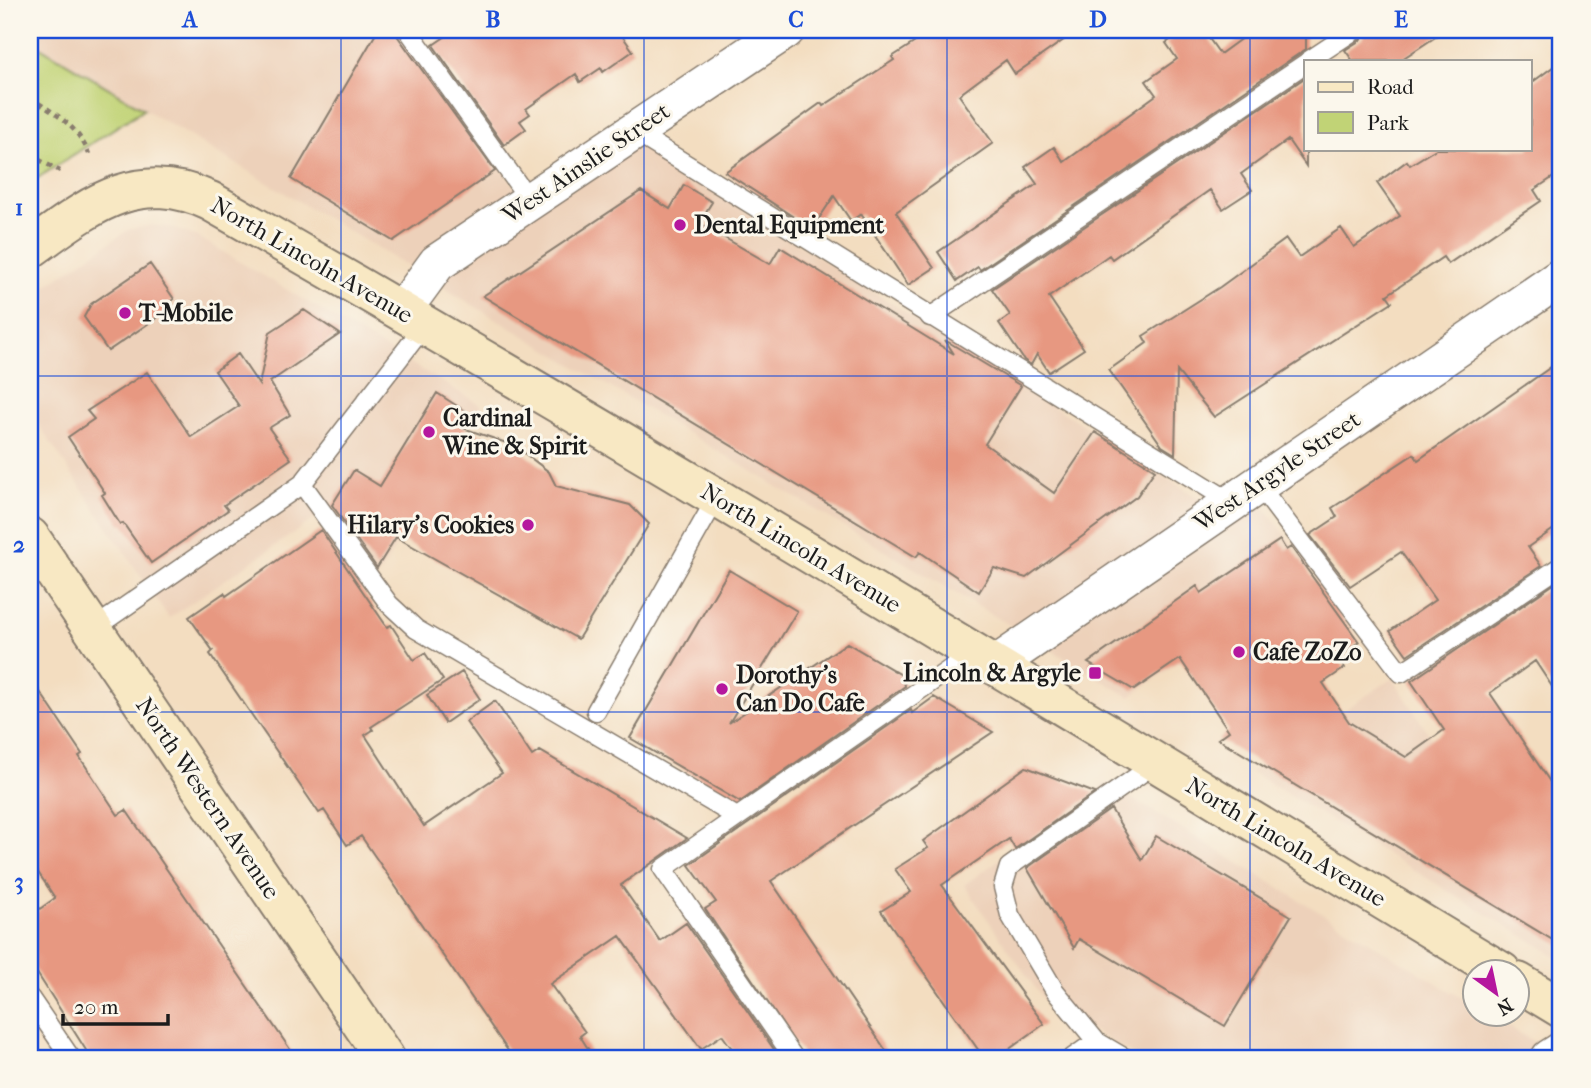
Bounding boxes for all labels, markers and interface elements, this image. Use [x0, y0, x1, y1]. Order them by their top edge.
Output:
text: A [181, 6, 199, 33]
text: B [486, 6, 501, 33]
text: C [788, 6, 804, 33]
text: D [1089, 6, 1107, 33]
text: E [1394, 6, 1408, 33]
legend [1304, 60, 1532, 150]
text: Road [1367, 75, 1414, 99]
street label: West Ainslie Street [496, 96, 675, 230]
text: Park [1367, 111, 1409, 135]
street label: North Lincoln Avenue [206, 191, 418, 329]
text: 1 [15, 194, 23, 221]
place label: Dental Equipment [694, 211, 885, 239]
marker: Dental Equipment [672, 217, 688, 233]
place label: T-Mobile [138, 299, 233, 327]
marker: T-Mobile [117, 305, 133, 321]
place label: Cardinal Wine & Spirit [442, 404, 588, 460]
street label: West Argyle Street [1188, 405, 1366, 538]
marker: Cardinal Wine & Spirit [421, 424, 437, 440]
street label: North Lincoln Avenue [696, 477, 906, 619]
place label: Hilary’s Cookies [347, 511, 514, 539]
marker: Hilary’s Cookies [520, 517, 536, 533]
text: 2 [13, 531, 25, 558]
place label: Cafe ZoZo [1253, 638, 1361, 666]
marker: Cafe ZoZo [1231, 644, 1247, 660]
place label: Lincoln & Argyle [903, 659, 1081, 687]
place label: Dorothy’s Can Do Cafe [736, 661, 865, 717]
marker: Lincoln & Argyle [1087, 665, 1103, 681]
marker: Dorothy’s Can Do Cafe [714, 681, 730, 697]
street label: North Western Avenue [130, 692, 286, 904]
street label: North Lincoln Avenue [1181, 771, 1391, 913]
text: 3 [14, 868, 24, 895]
north arrow [1462, 958, 1532, 1028]
scale bar [63, 983, 168, 1027]
text: N [1492, 993, 1517, 1020]
text: 20 m [74, 995, 119, 1019]

